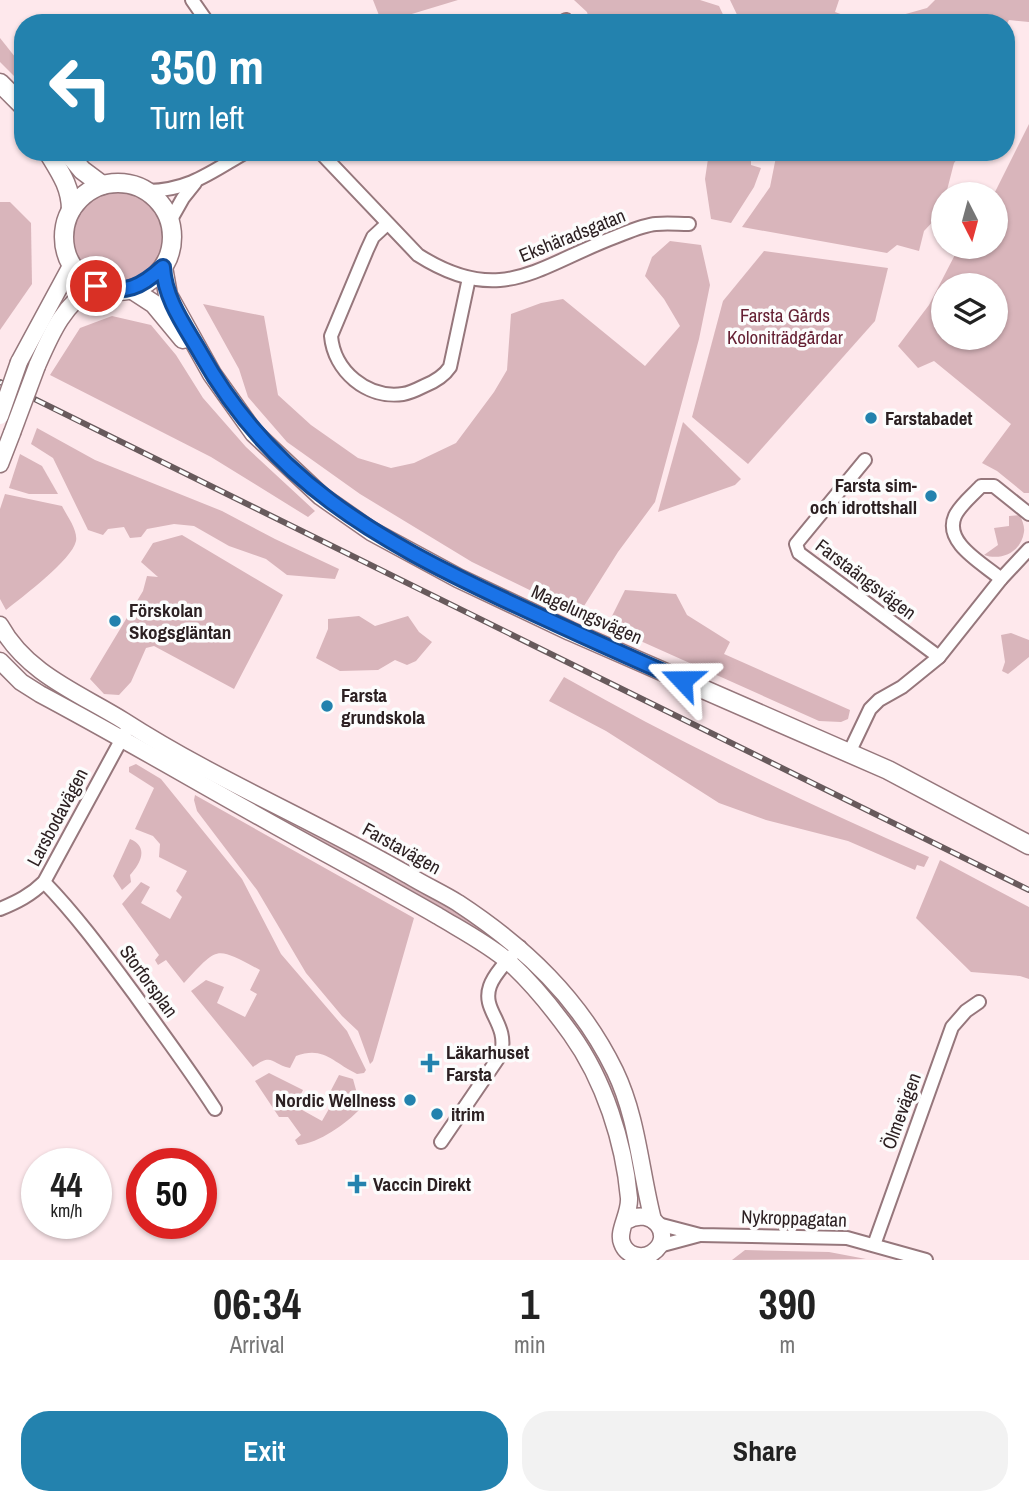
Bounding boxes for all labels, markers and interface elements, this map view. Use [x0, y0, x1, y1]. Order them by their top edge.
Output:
text: 350 m [150, 33, 264, 99]
icon: left [35, 42, 126, 133]
text: Turn left [150, 96, 244, 139]
north arrow [931, 182, 1008, 259]
map controls [931, 182, 1008, 350]
street label: Ekshäradsgatan [515, 202, 629, 268]
pin [66, 256, 126, 316]
icon: arrive [77, 267, 115, 305]
button: layers [931, 273, 1008, 350]
park label: Farsta Gårds Koloniträdgårdar [727, 302, 844, 350]
place label: Farstabadet [885, 405, 973, 431]
marker: Farstabadet [863, 410, 879, 426]
place label: Farsta sim- och idrottshall [810, 472, 917, 520]
marker: Farsta sim- och idrottshall [923, 488, 939, 504]
street label: Farstaängsvägen [810, 533, 922, 625]
street label: Magelungsvägen [528, 578, 646, 650]
place label: Förskolan Skogsgläntan [129, 597, 231, 645]
marker: Förskolan Skogsgläntan [107, 613, 123, 629]
position arrow [645, 643, 719, 717]
place label: Farsta grundskola [341, 682, 425, 730]
marker: Farsta grundskola [319, 698, 335, 714]
street label: Larsbodavägen [20, 763, 94, 871]
street label: Farstavägen [358, 816, 446, 880]
street label: Storforsplan [114, 939, 184, 1023]
place label: Läkarhuset Farsta [446, 1039, 529, 1087]
marker: Läkarhuset Farsta [420, 1053, 440, 1073]
street label: Ölmevägen [875, 1069, 927, 1153]
place label: Nordic Wellness [275, 1087, 396, 1113]
marker: Nordic Wellness [402, 1092, 418, 1108]
place label: itrim [451, 1101, 485, 1127]
marker: itrim [429, 1106, 445, 1122]
speed limit sign: 50 [126, 1148, 217, 1239]
text: 44 [51, 1161, 82, 1208]
place label: Vaccin Direkt [373, 1171, 471, 1197]
marker: Vaccin Direkt [347, 1174, 367, 1194]
text: km/h [51, 1198, 83, 1223]
street label: Nykroppagatan [741, 1203, 847, 1233]
text: 06:34 [213, 1276, 301, 1332]
text: 1 [520, 1276, 539, 1332]
text: 390 [759, 1276, 816, 1332]
text: Arrival [230, 1329, 284, 1360]
text: min [514, 1329, 546, 1360]
text: m [779, 1329, 795, 1360]
button: Exit [21, 1411, 508, 1491]
button: Share [522, 1411, 1008, 1491]

